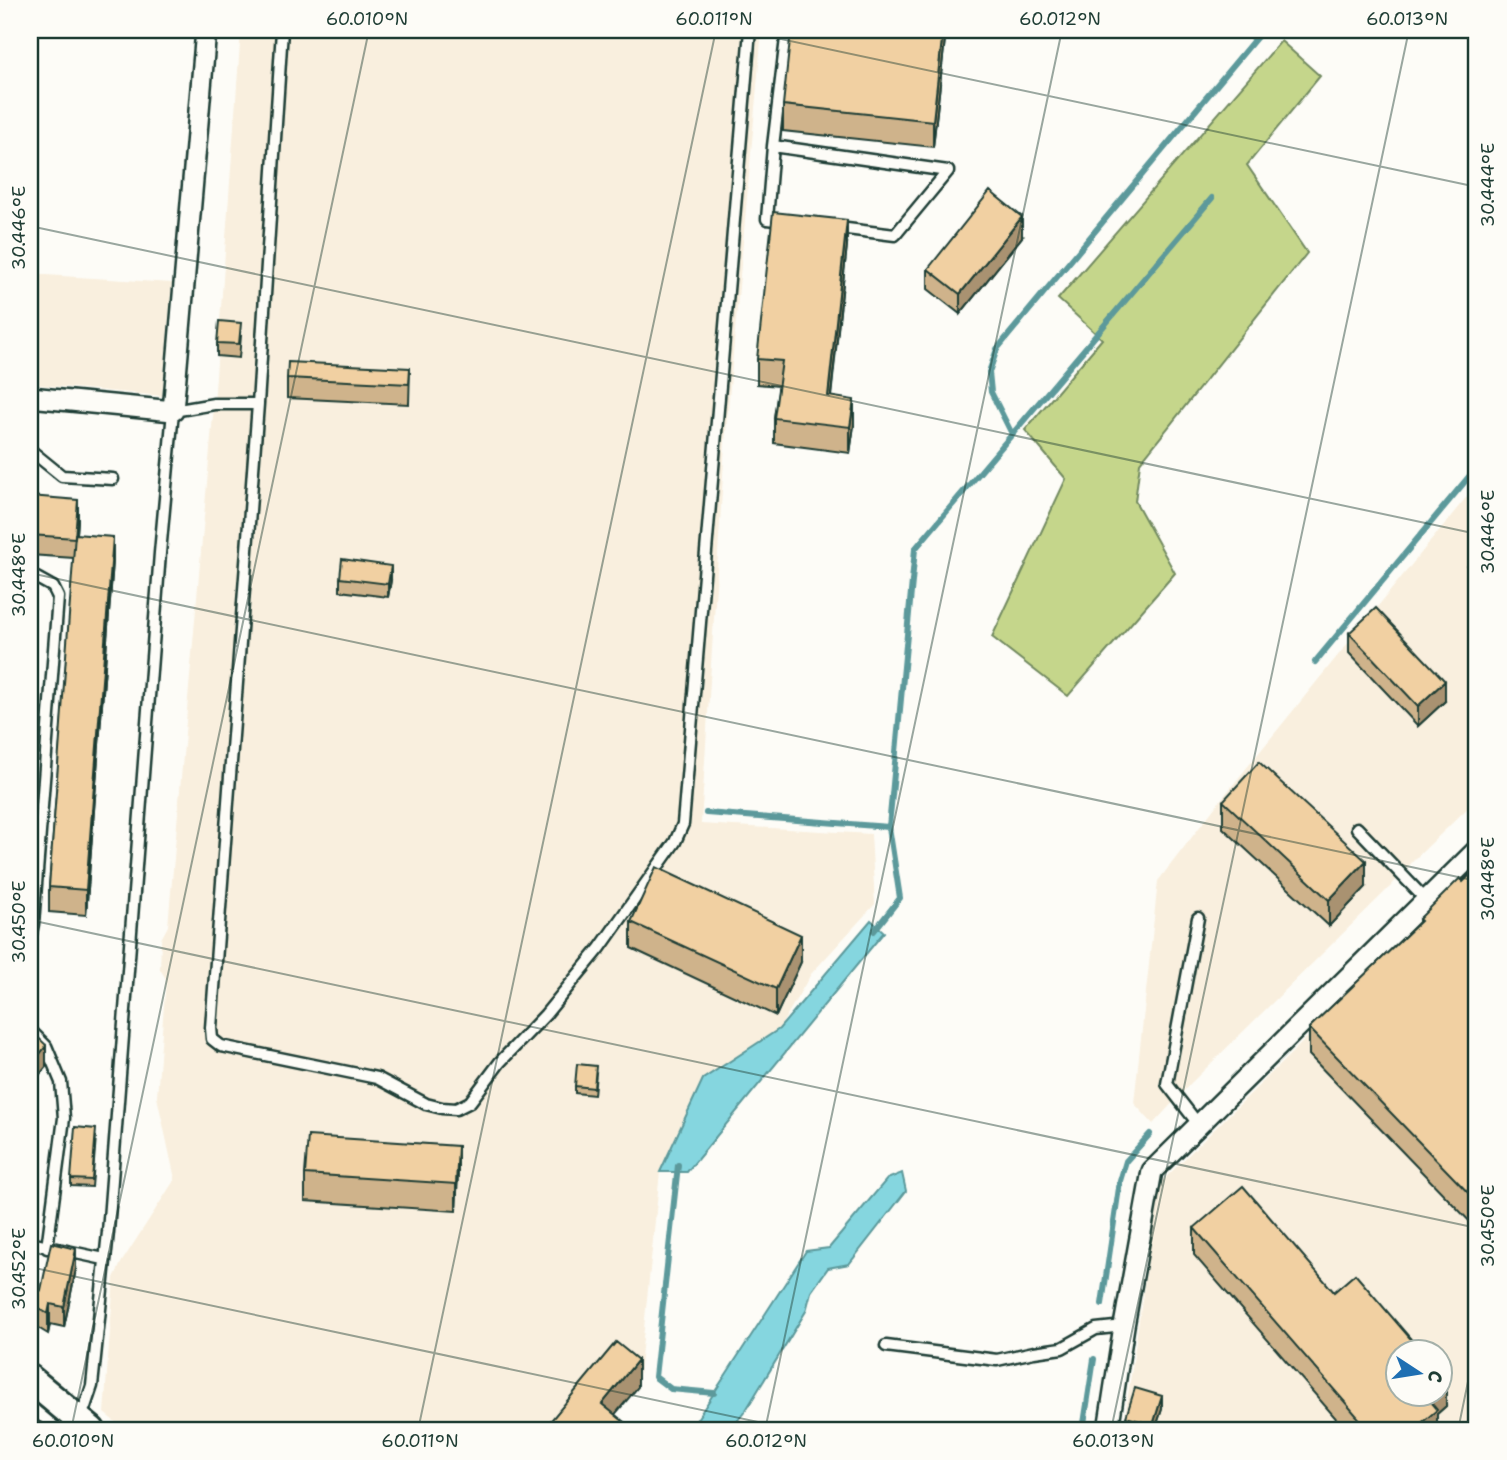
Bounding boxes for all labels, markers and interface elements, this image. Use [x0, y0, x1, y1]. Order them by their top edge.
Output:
text: 60.010°N [326, 7, 408, 31]
text: 60.011°N [675, 7, 753, 31]
text: 60.012°N [1019, 7, 1101, 31]
text: 60.013°N [1366, 7, 1448, 31]
text: 30.444°E [1476, 143, 1500, 227]
text: 30.446°E [7, 186, 31, 270]
text: 30.446°E [1476, 490, 1500, 574]
text: 30.448°E [7, 533, 31, 617]
text: 30.448°E [1476, 837, 1500, 921]
text: 30.450°E [7, 880, 31, 964]
text: 30.450°E [1476, 1184, 1500, 1268]
text: 30.452°E [7, 1228, 31, 1310]
north arrow [1384, 1338, 1454, 1408]
text: С [1422, 1368, 1449, 1385]
text: 60.010°N [32, 1429, 114, 1453]
text: 60.011°N [381, 1429, 459, 1453]
text: 60.012°N [725, 1429, 807, 1453]
text: 60.013°N [1072, 1429, 1154, 1453]

